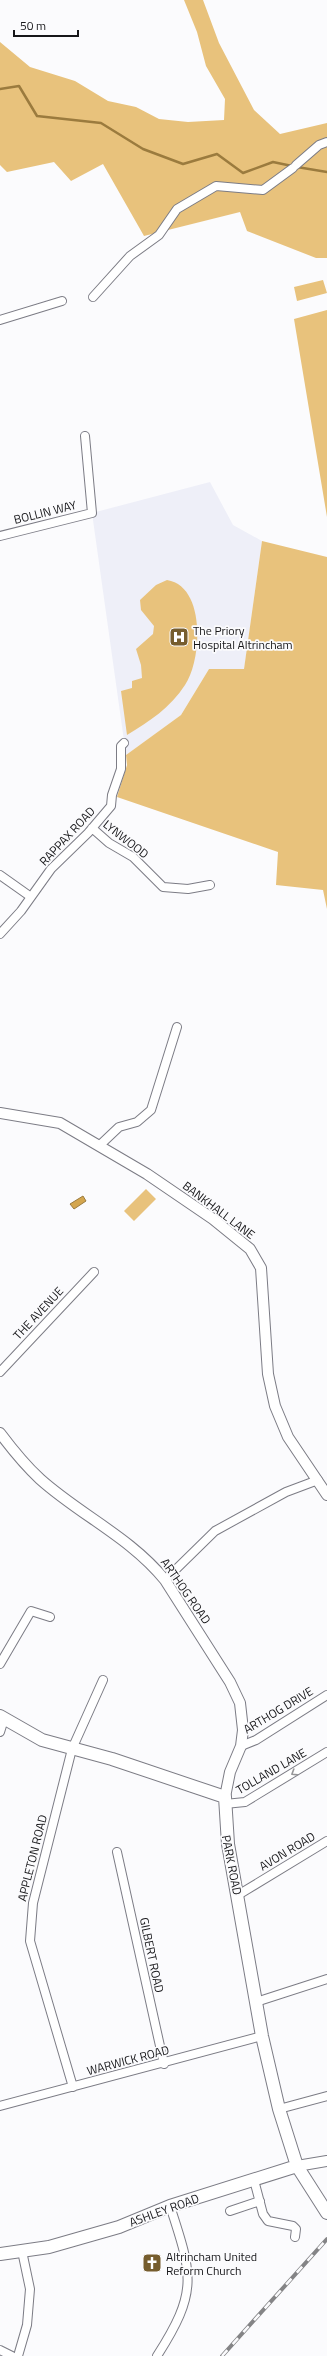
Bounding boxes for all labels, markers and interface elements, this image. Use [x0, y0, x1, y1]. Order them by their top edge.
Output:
scale bar [14, 12, 78, 38]
text: 50 m [20, 16, 46, 35]
street label: BOLLIN WAY [12, 495, 79, 529]
place label: The Priory Hospital Altrincham [193, 621, 293, 654]
hospital icon: The Priory Hospital Altrincham [168, 626, 190, 648]
street label: RAPPAX ROAD [35, 802, 100, 870]
street label: LYNWOOD [99, 815, 153, 863]
street label: BANKHALL LANE [179, 1176, 260, 1244]
street label: THE AVENUE [8, 1282, 68, 1344]
street label: ARTHOG ROAD [156, 1554, 216, 1628]
street label: ARTHOG DRIVE [239, 1681, 317, 1738]
street label: TOLLAND LANE [232, 1743, 310, 1799]
one-way arrow [291, 1768, 298, 1775]
street label: APPLETON ROAD [12, 1812, 52, 1903]
street label: AVON ROAD [255, 1827, 319, 1875]
street label: PARK ROAD [217, 1833, 247, 1897]
street label: GILBERT ROAD [135, 1916, 169, 1995]
street label: WARWICK ROAD [85, 2040, 172, 2080]
street label: ASHLEY ROAD [126, 2188, 202, 2231]
place label: Altrincham United Reform Church [166, 2247, 257, 2280]
church icon: Altrincham United Reform Church [141, 2252, 163, 2274]

